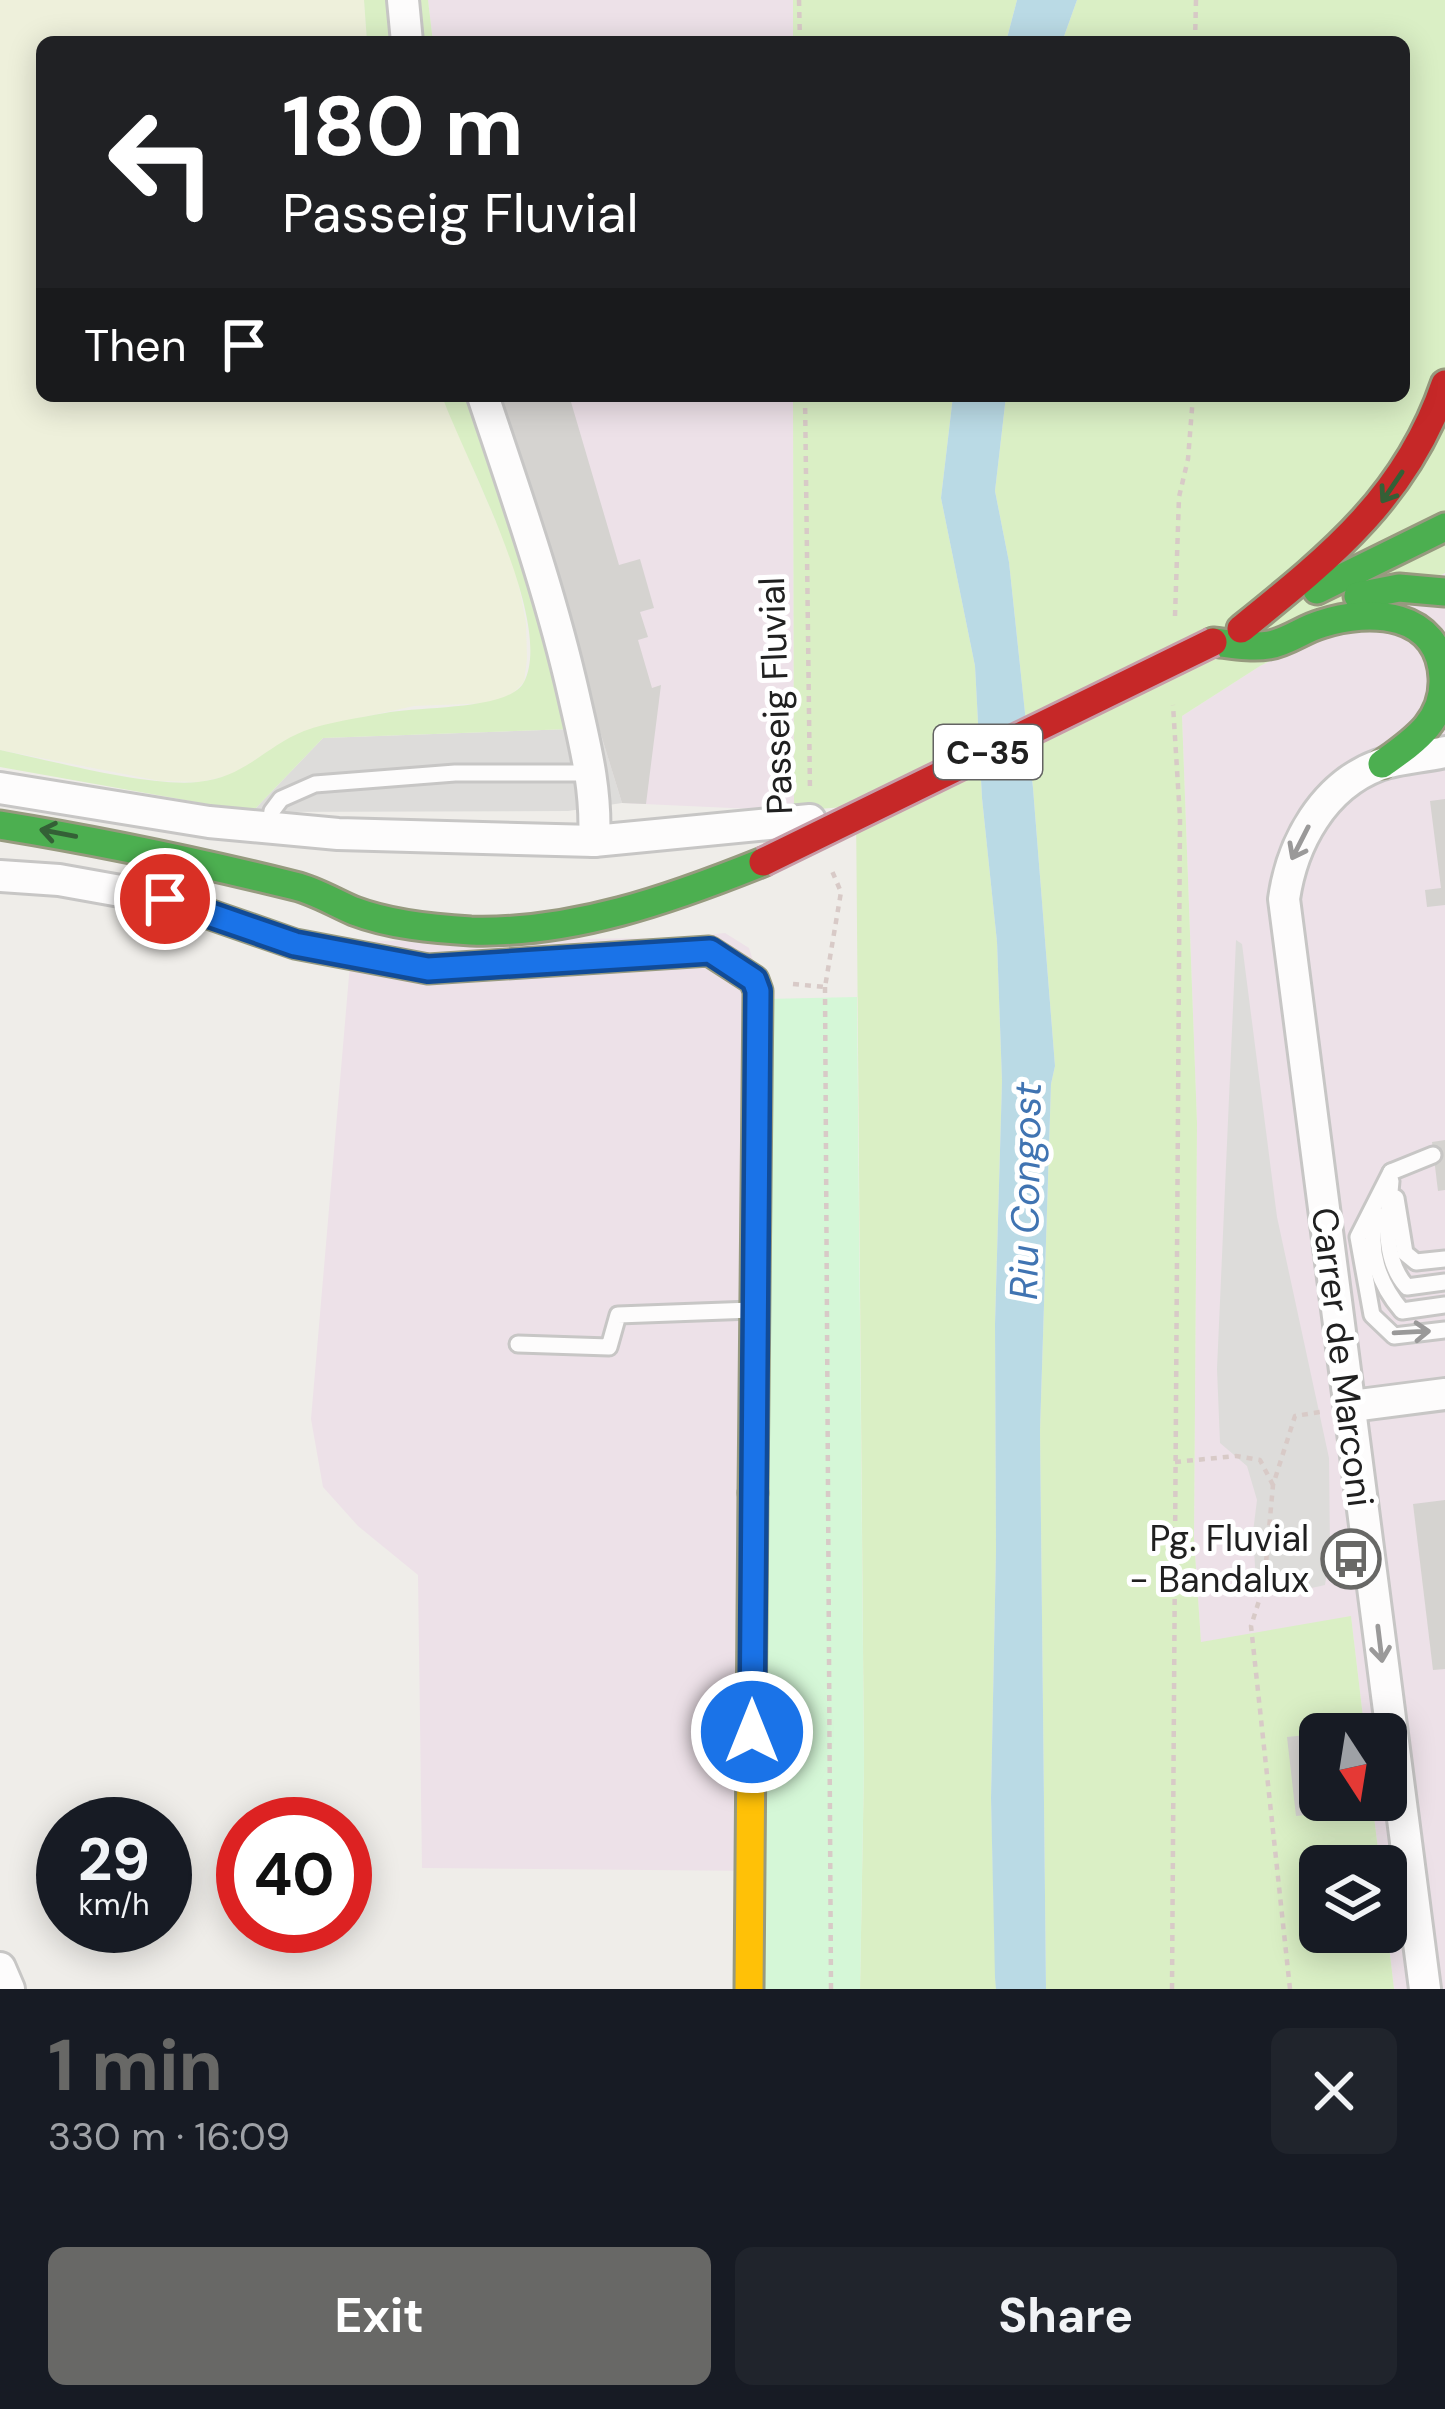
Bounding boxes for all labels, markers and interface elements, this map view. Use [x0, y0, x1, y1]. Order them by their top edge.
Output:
text: 180 m [282, 72, 524, 181]
icon: left [84, 84, 240, 240]
text: Passeig Fluvial [282, 178, 639, 249]
icon: arrive [211, 312, 277, 378]
text: Then [84, 316, 187, 375]
one-way arrow [1379, 470, 1404, 504]
street label: Passeig Fluvial [748, 576, 803, 816]
road number: C-35 [934, 725, 1042, 779]
one-way arrow [39, 821, 78, 843]
one-way arrow [1288, 825, 1311, 861]
pin [114, 848, 216, 950]
icon: arrive [132, 866, 198, 932]
water label: Riu Congost [998, 1081, 1053, 1300]
street label: Carrer de Marconi [1301, 1205, 1384, 1509]
one-way arrow [1392, 1321, 1431, 1344]
place label: Pg. Fluvial - Bandalux [1129, 1515, 1309, 1603]
bus stop icon: Pg. Fluvial - Bandalux [1320, 1528, 1382, 1590]
one-way arrow [1370, 1624, 1392, 1663]
position arrow [689, 1669, 815, 1795]
north arrow [1299, 1713, 1407, 1821]
map controls [1299, 1713, 1407, 1953]
speed limit sign: 40 [216, 1797, 372, 1953]
text: 29 [78, 1820, 150, 1899]
button: layers [1299, 1845, 1407, 1953]
text: km/h [79, 1885, 149, 1924]
text: 1 min [48, 2019, 223, 2112]
button: close [1271, 2028, 1397, 2154]
text: 330 m · 16:09 [48, 2111, 290, 2162]
button: Exit [48, 2247, 711, 2385]
button: Share [735, 2247, 1397, 2385]

